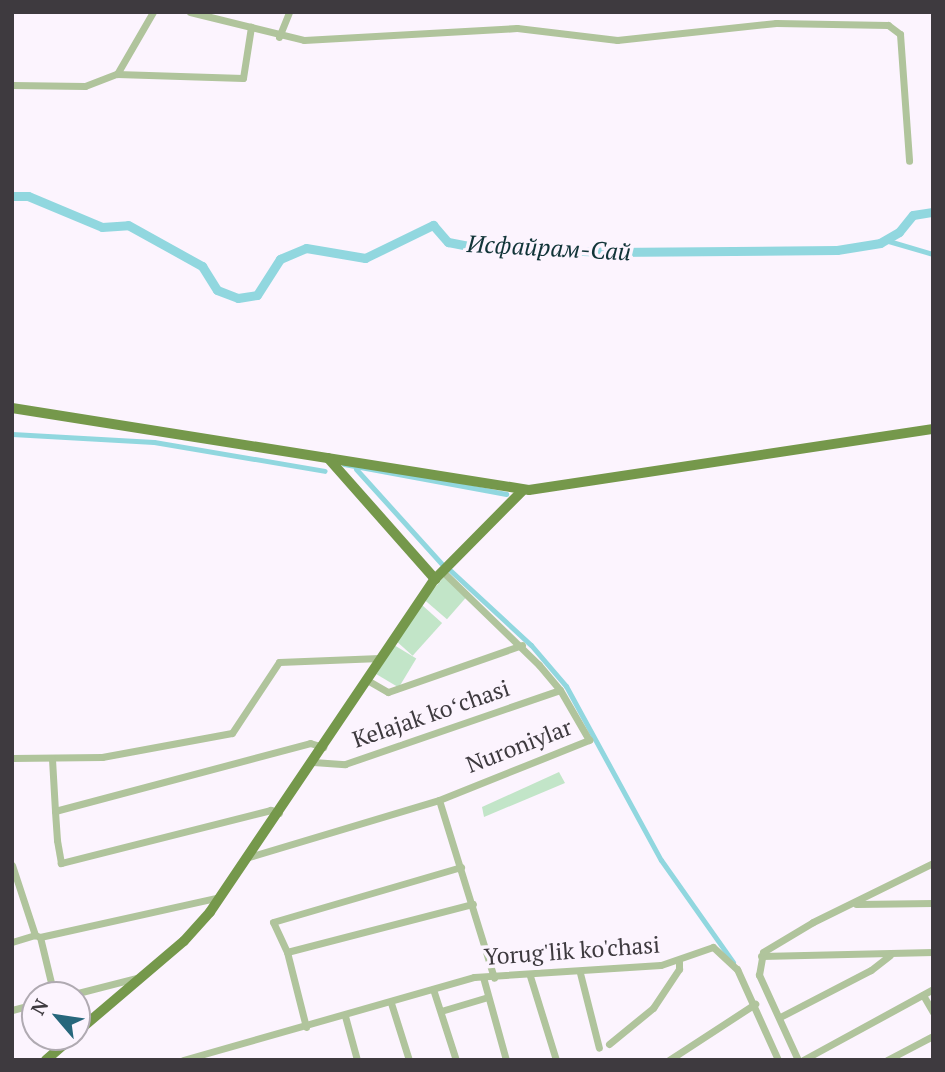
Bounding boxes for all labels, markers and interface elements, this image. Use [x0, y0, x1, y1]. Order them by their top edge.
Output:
water label: Исфайрам-Сай [466, 229, 632, 267]
street label: Kelajak koʻchasi [349, 674, 513, 754]
street label: Nuroniylar [462, 713, 576, 779]
street label: Yorug'lik ko'chasi [483, 931, 661, 971]
north arrow [21, 981, 91, 1051]
text: N [25, 994, 53, 1019]

